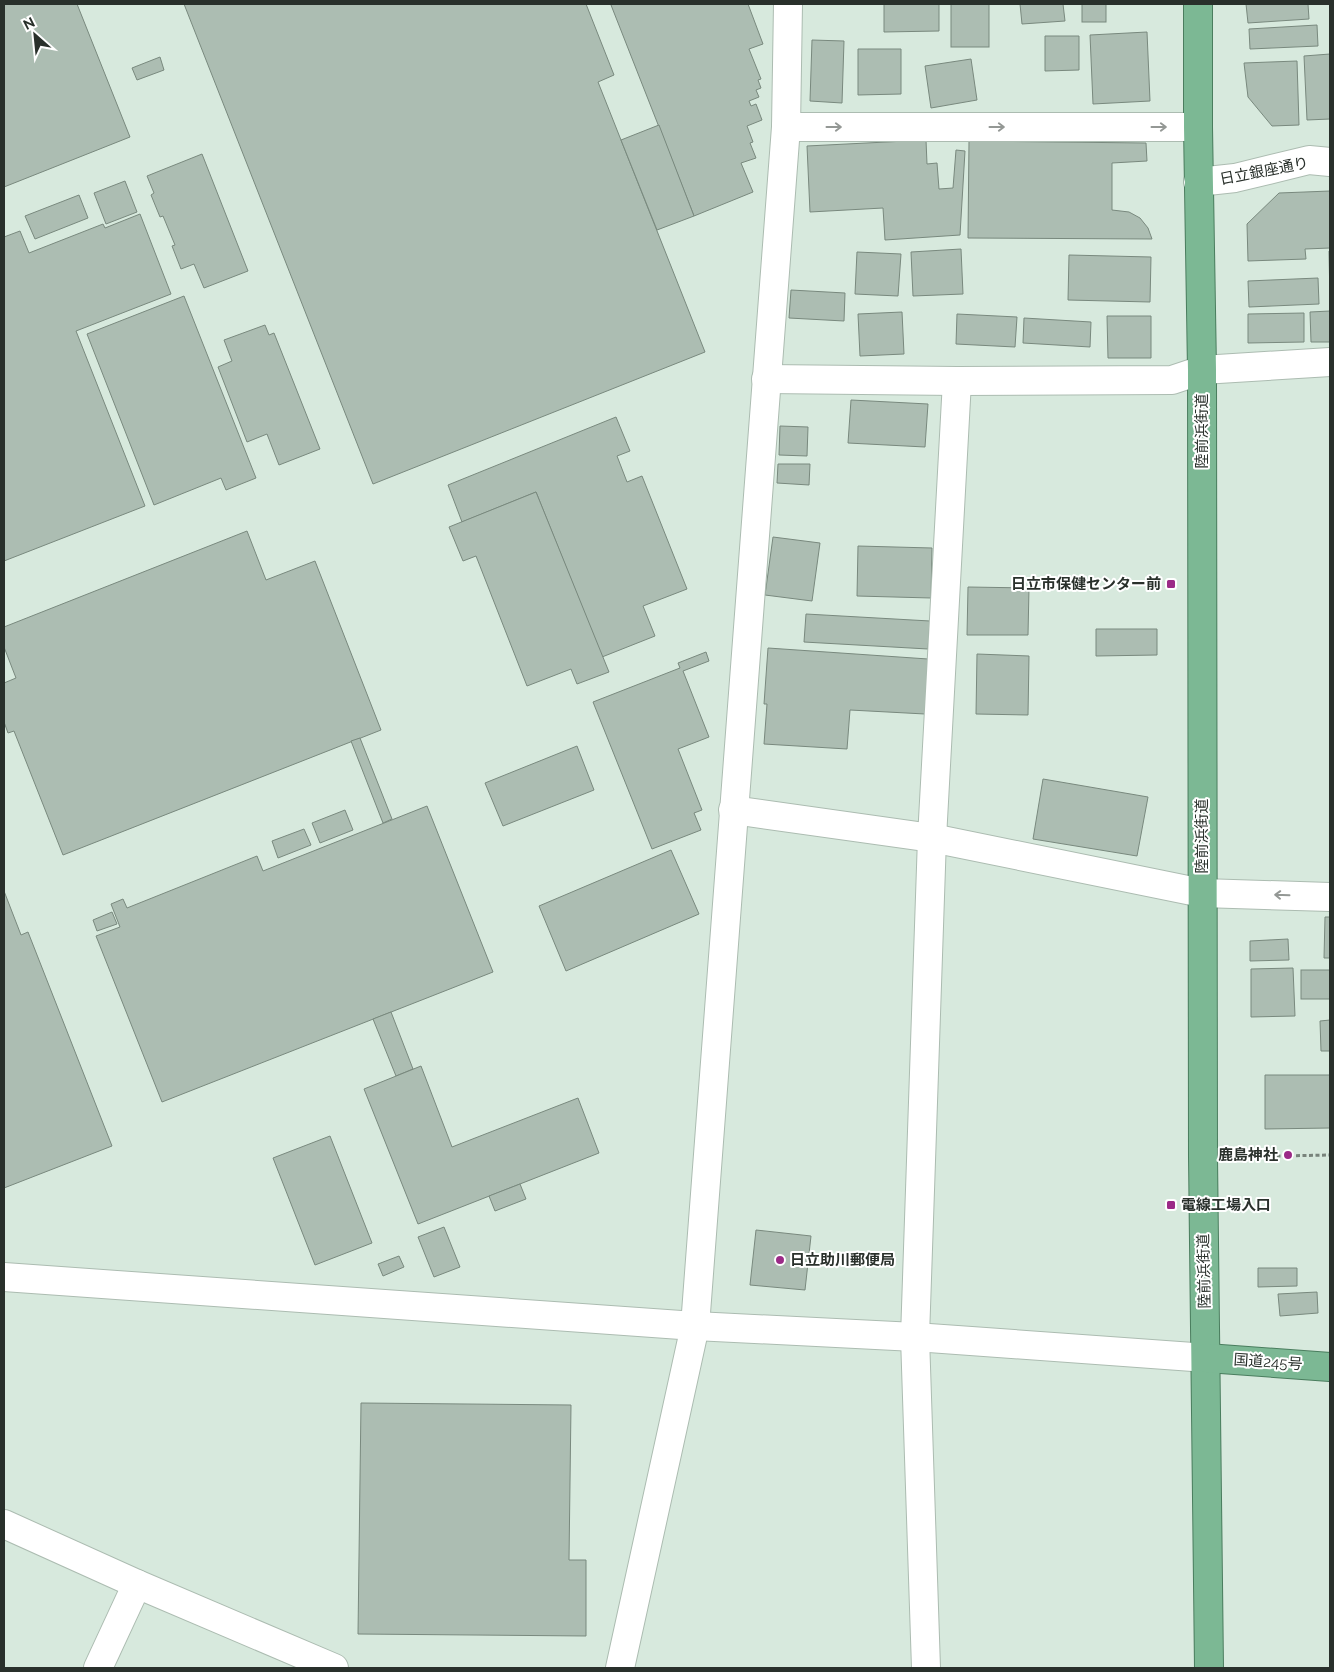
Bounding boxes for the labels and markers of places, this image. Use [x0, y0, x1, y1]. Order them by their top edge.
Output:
place label: 日立市保健センター前 [1011, 575, 1161, 593]
marker: 日立市保健センター前 [1165, 578, 1177, 590]
place label: 鹿島神社 [1218, 1146, 1278, 1164]
marker: 鹿島神社 [1282, 1149, 1294, 1161]
place label: 電線工場入口 [1181, 1196, 1271, 1214]
marker: 電線工場入口 [1165, 1199, 1177, 1211]
place label: 日立助川郵便局 [790, 1251, 895, 1269]
marker: 日立助川郵便局 [774, 1254, 786, 1266]

